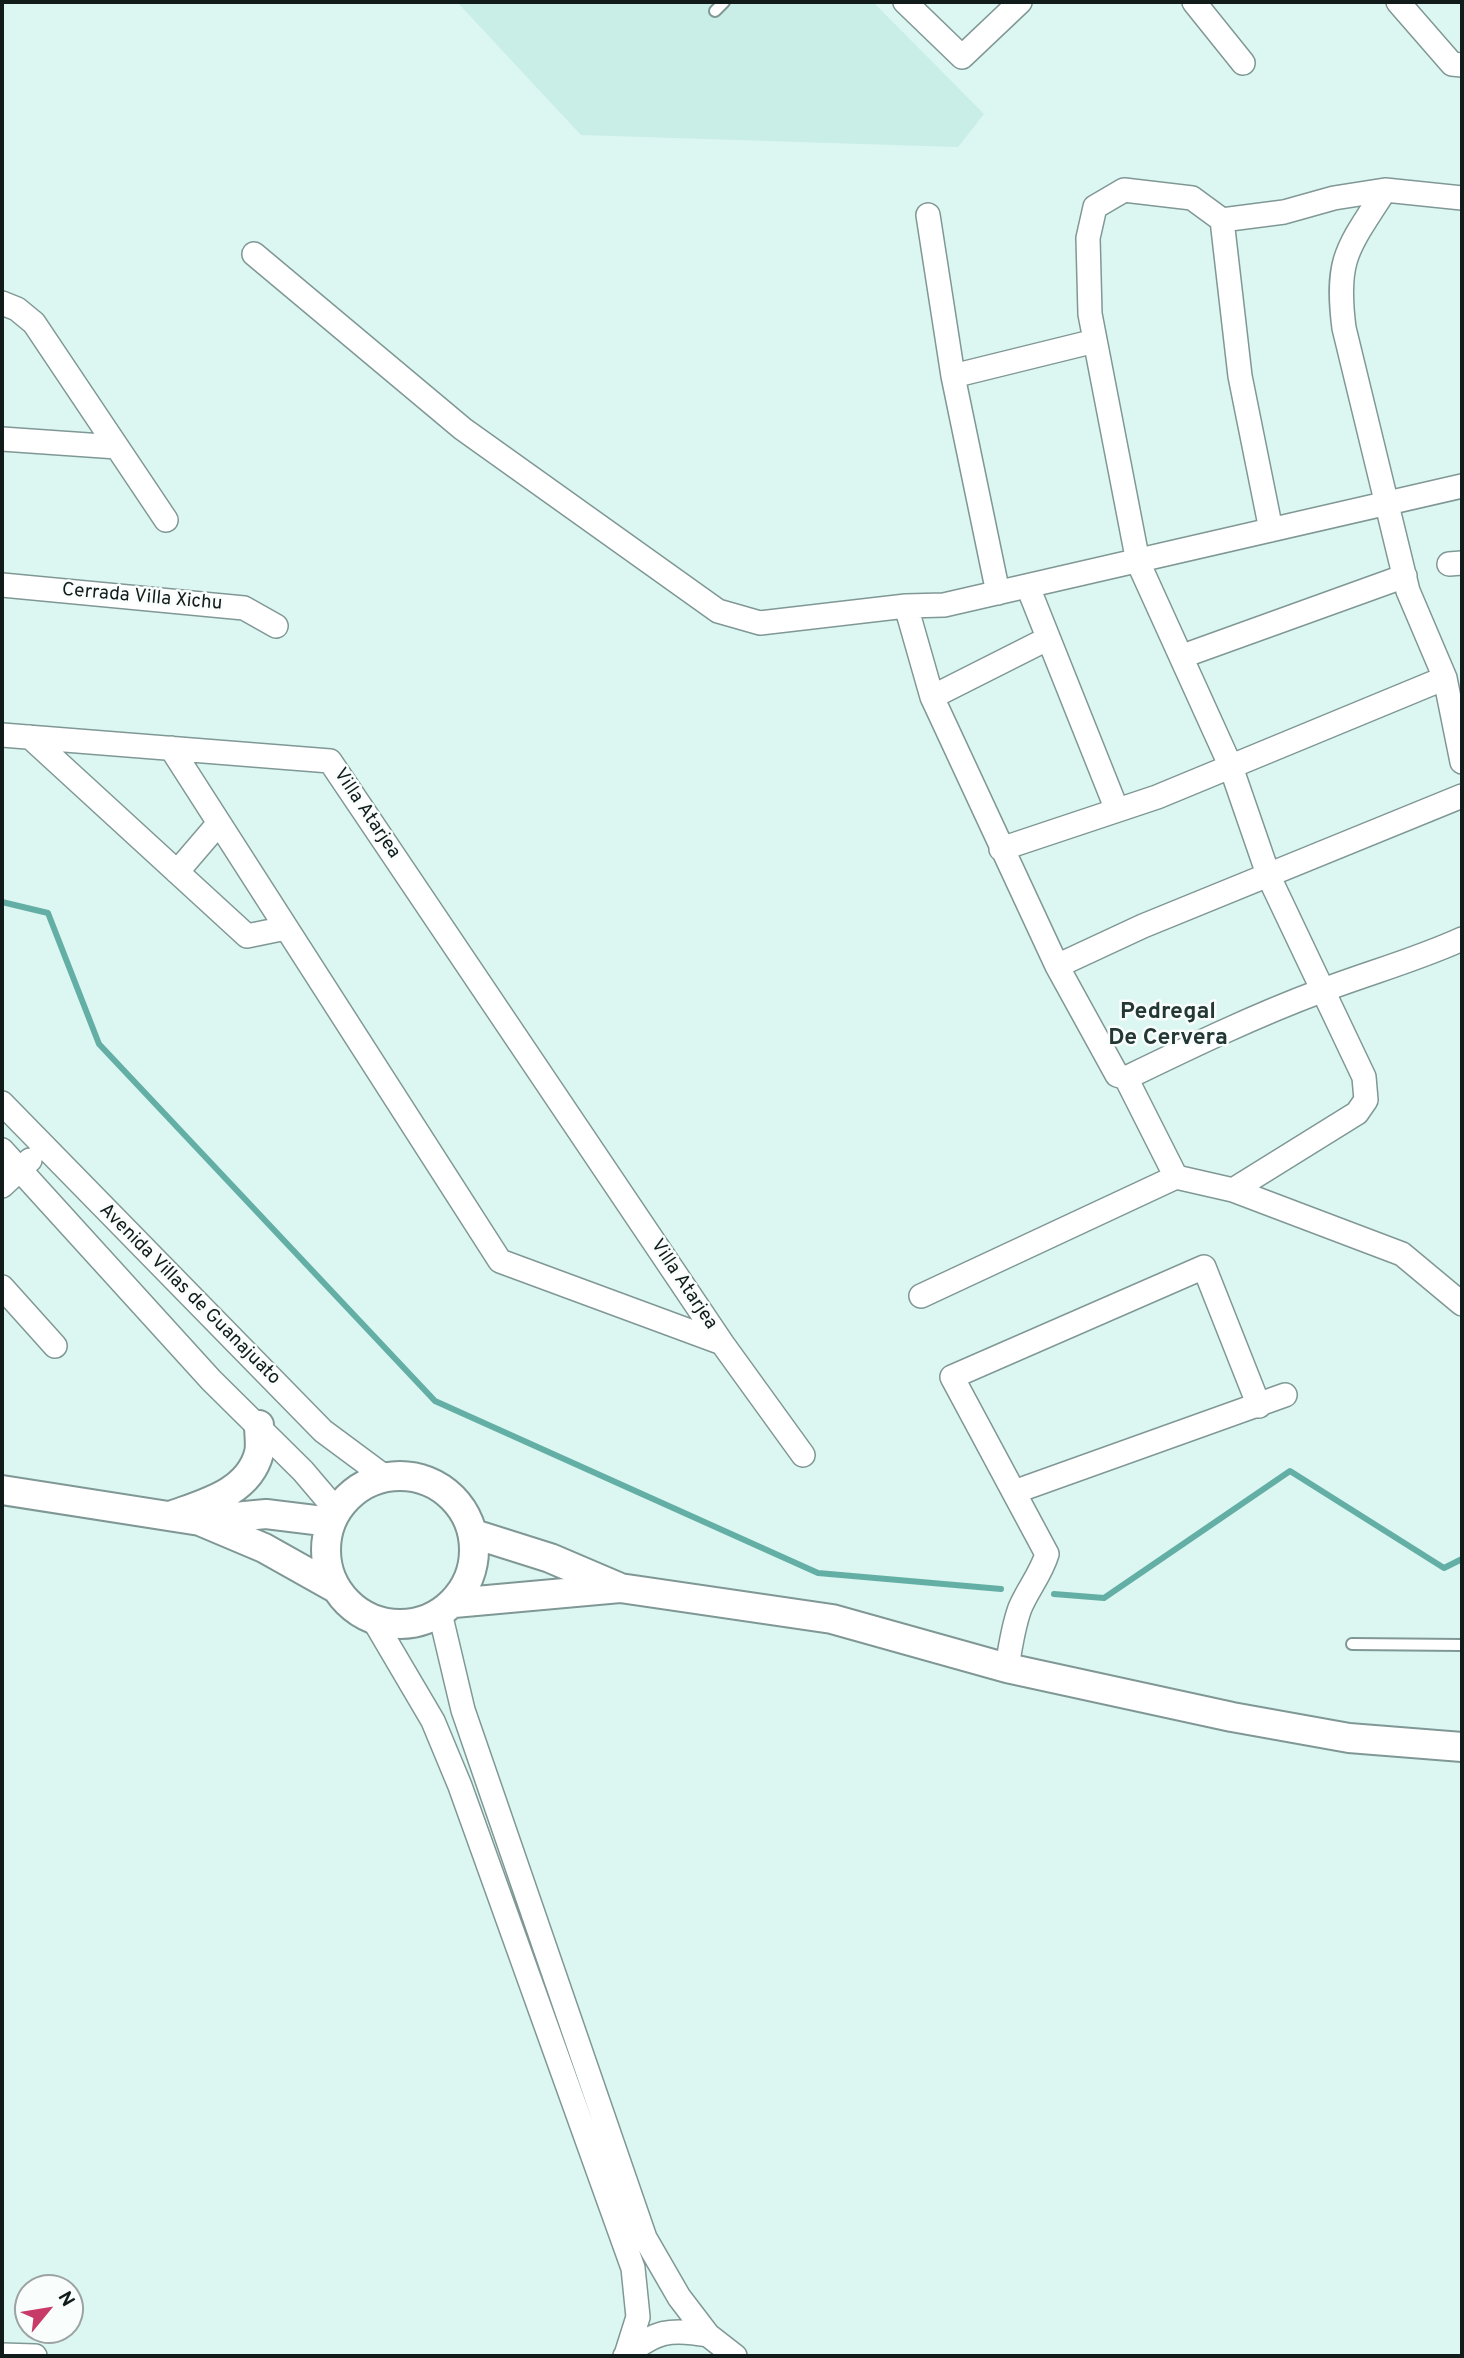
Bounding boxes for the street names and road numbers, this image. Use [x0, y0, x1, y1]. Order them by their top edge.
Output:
street label: Cerrada Villa Xichu [61, 580, 223, 616]
street label: Villa Atarjea [328, 765, 404, 863]
street label: Avenida Villas de Guanajuato [94, 1200, 284, 1390]
street label: Villa Atarjea [645, 1236, 721, 1334]

